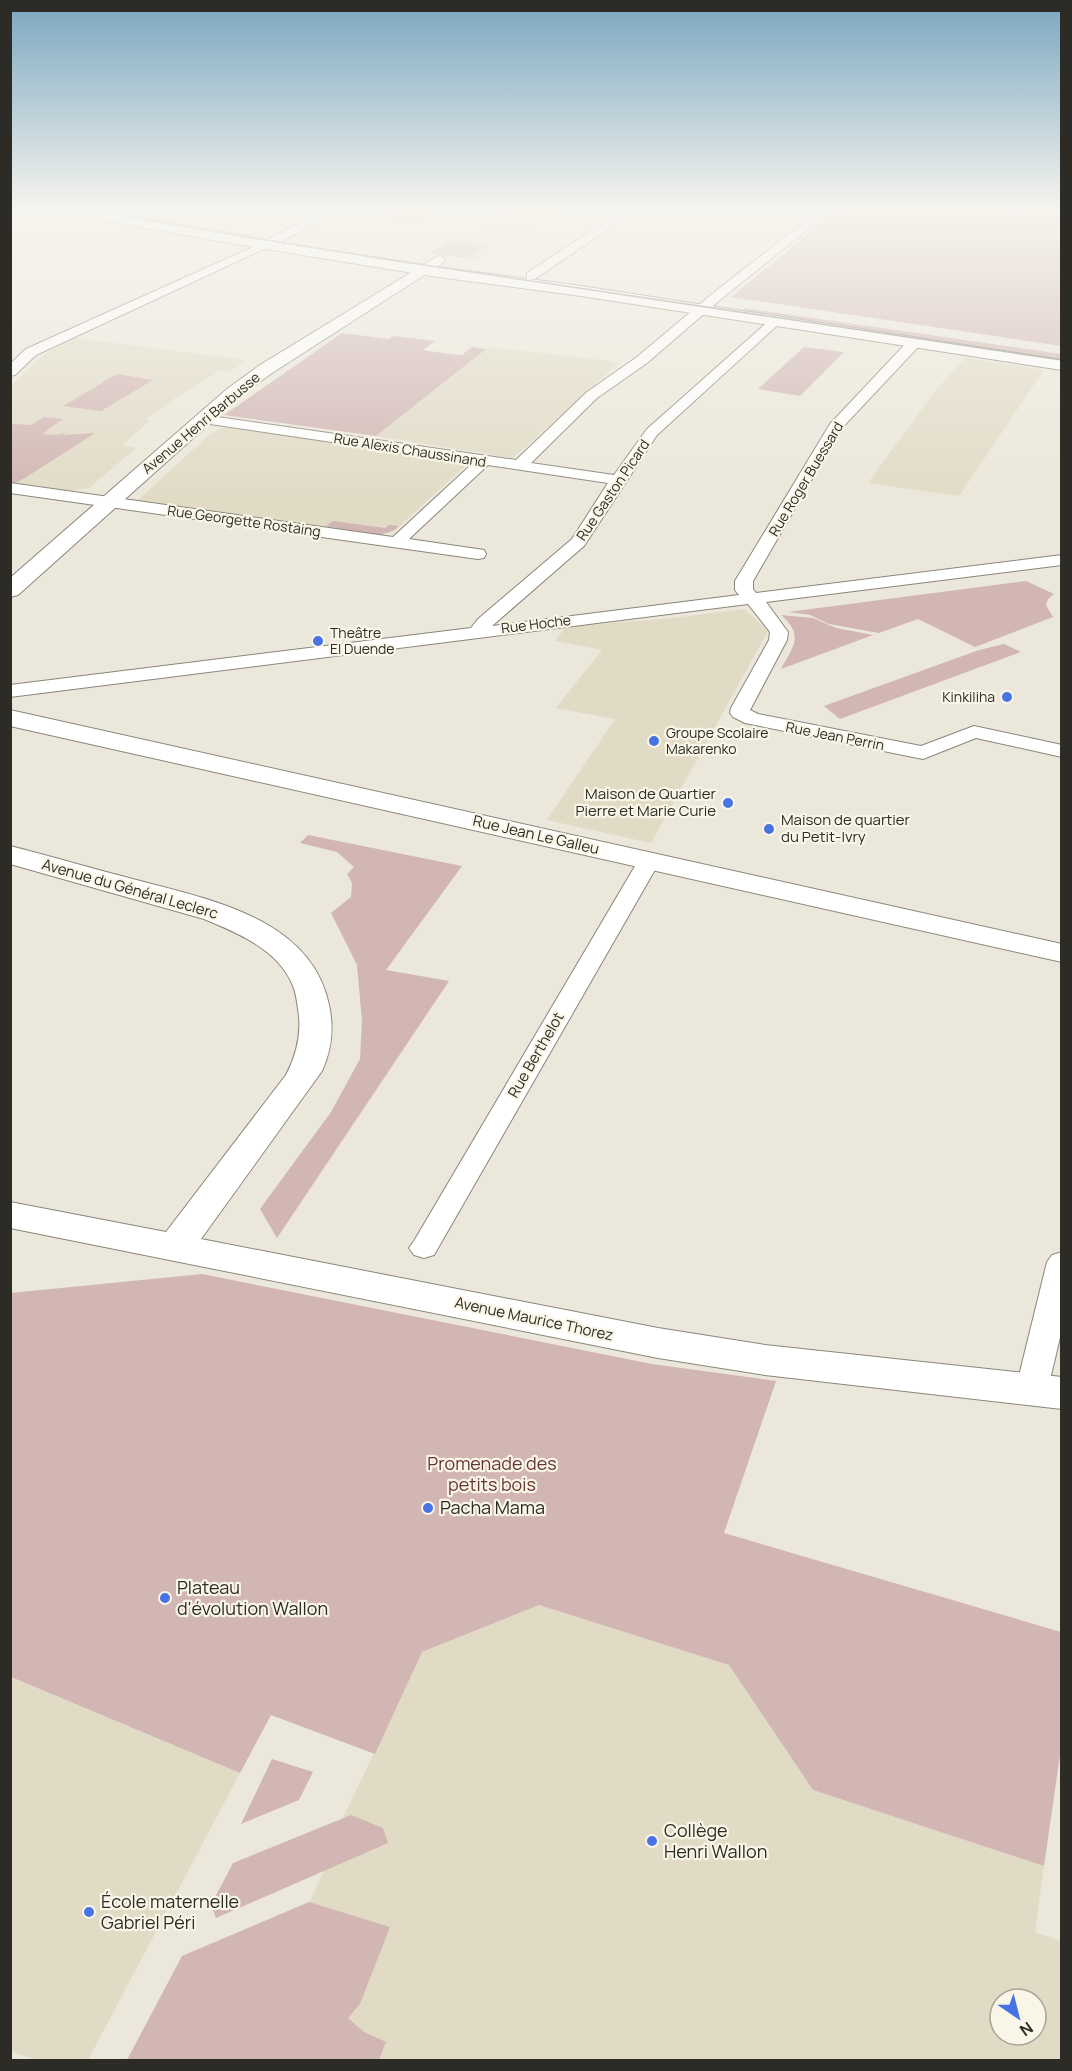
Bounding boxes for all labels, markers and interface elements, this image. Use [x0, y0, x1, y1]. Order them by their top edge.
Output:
street label: Avenue Henri Barbusse [138, 368, 264, 478]
street label: Rue Roger Buessard [764, 418, 847, 539]
street label: Rue Alexis Chaussinand [333, 428, 488, 471]
street label: Rue Gaston Picard [572, 435, 654, 544]
street label: Rue Georgette Rostaing [166, 500, 322, 541]
street label: Rue Hoche [500, 610, 572, 637]
place label: Theâtre El Duende [330, 623, 395, 658]
marker: Theâtre El Duende [311, 634, 325, 648]
place label: Kinkiliha [942, 687, 995, 706]
marker: Kinkiliha [1000, 690, 1014, 704]
street label: Rue Jean Perrin [784, 717, 886, 754]
place label: Groupe Scolaire Makarenko [666, 723, 769, 758]
marker: Groupe Scolaire Makarenko [647, 734, 661, 748]
place label: Maison de Quartier Pierre et Marie Curie [576, 783, 717, 821]
marker: Maison de Quartier Pierre et Marie Curie [721, 796, 735, 810]
place label: Maison de quartier du Petit-Ivry [781, 809, 911, 847]
street label: Rue Jean Le Galleu [471, 810, 601, 859]
marker: Maison de quartier du Petit-Ivry [762, 822, 776, 836]
street label: Avenue du Général Leclerc [40, 853, 221, 924]
street label: Rue Berthelot [503, 1008, 569, 1101]
street label: Avenue Maurice Thorez [453, 1291, 615, 1346]
park label: Promenade des petits bois [427, 1451, 557, 1496]
place label: Pacha Mama [440, 1495, 545, 1519]
marker: Pacha Mama [421, 1501, 435, 1515]
place label: Plateau d'évolution Wallon [177, 1575, 328, 1620]
marker: Plateau d'évolution Wallon [158, 1591, 172, 1605]
place label: Collège Henri Wallon [664, 1818, 767, 1863]
marker: Collège Henri Wallon [645, 1834, 659, 1848]
place label: École maternelle Gabriel Péri [101, 1889, 239, 1934]
marker: École maternelle Gabriel Péri [82, 1905, 96, 1919]
north arrow [988, 1987, 1048, 2047]
text: N [1016, 2017, 1038, 2042]

